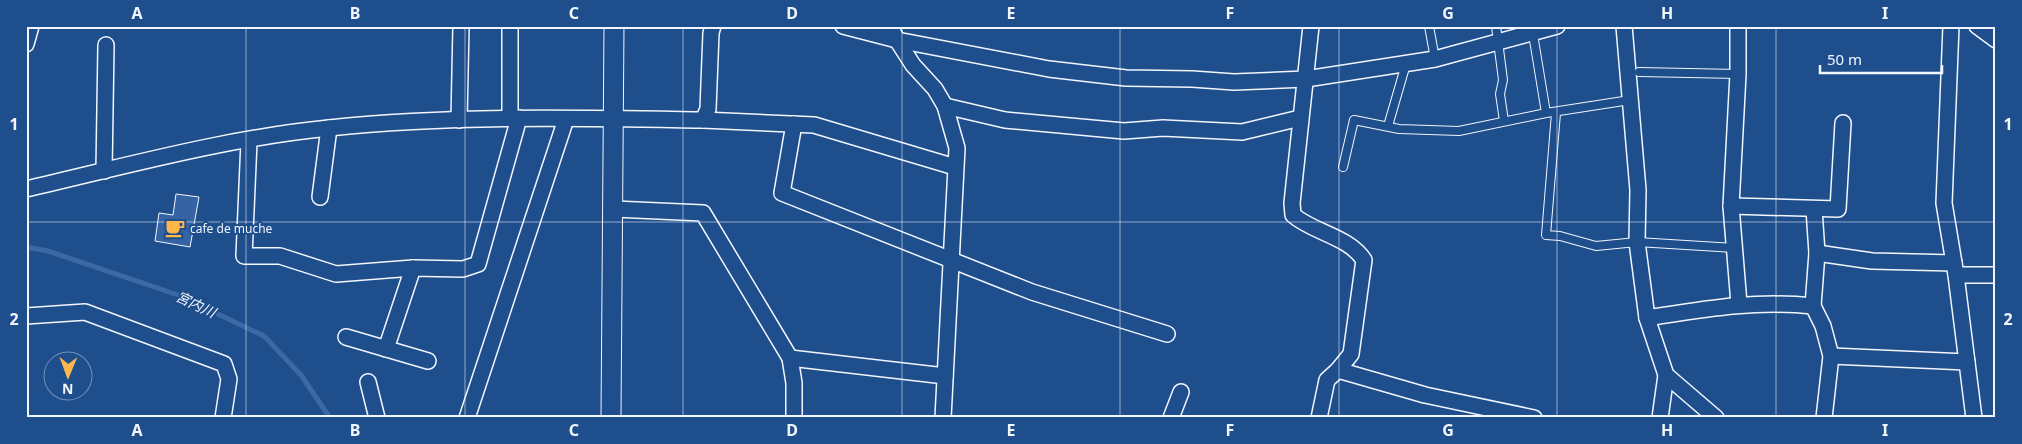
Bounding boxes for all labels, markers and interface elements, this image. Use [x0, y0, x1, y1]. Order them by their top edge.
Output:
text: A [131, 2, 143, 24]
text: B [350, 2, 360, 24]
text: C [569, 2, 579, 24]
text: D [786, 2, 798, 24]
text: E [1007, 2, 1016, 24]
text: F [1226, 2, 1234, 24]
text: G [1442, 2, 1454, 24]
text: H [1661, 2, 1673, 24]
text: I [1882, 2, 1888, 24]
scale bar [1820, 42, 1942, 74]
text: 50 m [1827, 49, 1862, 69]
text: 1 [9, 113, 19, 135]
text: 1 [2003, 113, 2013, 135]
cafe icon: cafe de muche [164, 217, 186, 239]
place label: cafe de muche [190, 220, 273, 237]
water label: 宮内川 [173, 287, 221, 322]
text: 2 [9, 308, 19, 330]
text: 2 [2003, 308, 2013, 330]
north arrow [42, 352, 92, 402]
text: N [62, 380, 74, 399]
text: A [131, 419, 143, 441]
text: B [350, 419, 360, 441]
text: C [569, 419, 579, 441]
text: D [786, 419, 798, 441]
text: E [1007, 419, 1016, 441]
text: F [1226, 419, 1234, 441]
text: G [1442, 419, 1454, 441]
text: H [1661, 419, 1673, 441]
text: I [1882, 419, 1888, 441]

